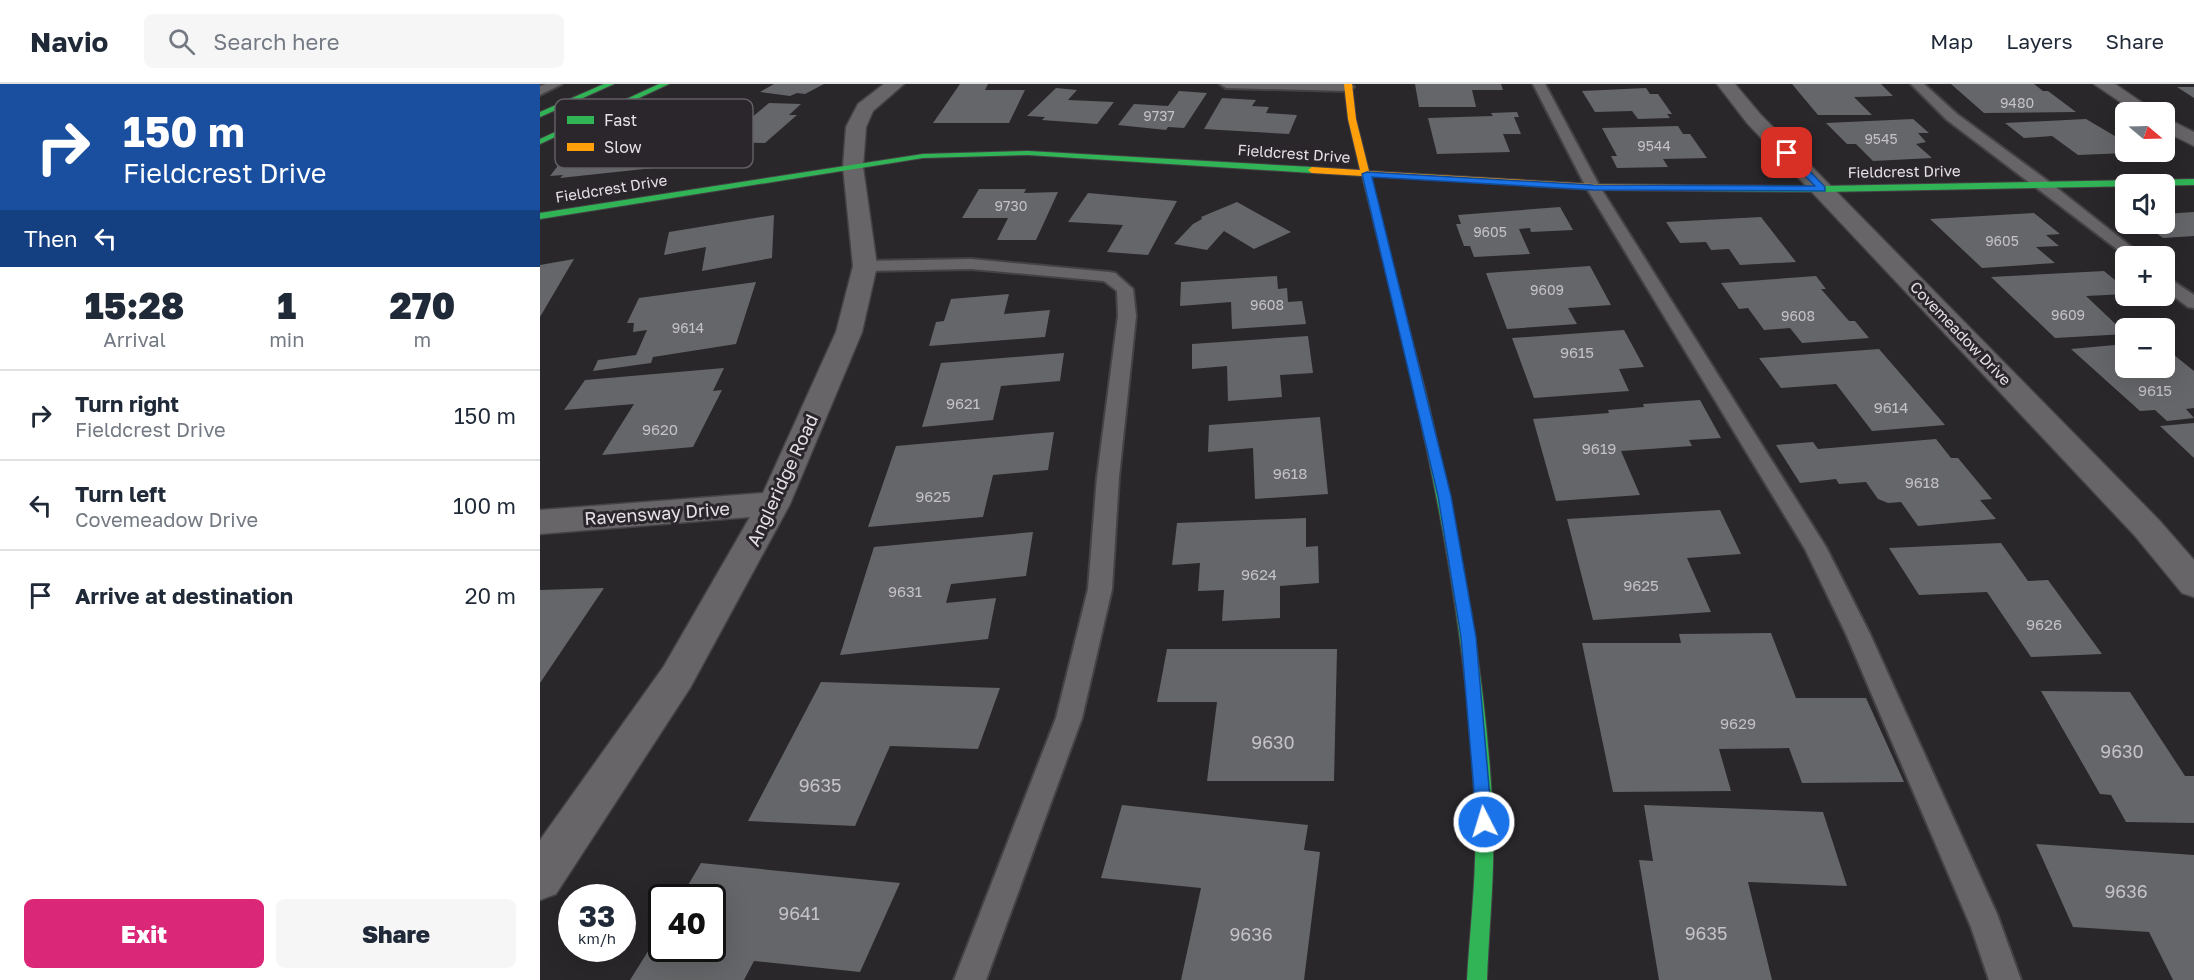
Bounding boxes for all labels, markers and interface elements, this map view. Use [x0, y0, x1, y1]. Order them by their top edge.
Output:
search box [144, 14, 564, 68]
text: Navio [30, 25, 108, 58]
icon: search [165, 25, 198, 58]
text: Search here [213, 28, 339, 55]
text: Map [1930, 28, 1973, 54]
text: Layers [2006, 28, 2073, 54]
text: Share [2106, 28, 2164, 54]
house number: 9480 [2000, 94, 2034, 111]
legend [555, 99, 753, 168]
north arrow [2115, 102, 2175, 162]
map controls [2115, 102, 2175, 378]
text: 150 m [123, 106, 245, 156]
house number: 9737 [1143, 107, 1175, 124]
icon: right [24, 108, 102, 186]
text: Fast [604, 110, 637, 130]
pin [1761, 127, 1812, 178]
house number: 9545 [1864, 130, 1898, 147]
icon: arrive [1770, 136, 1803, 169]
text: Slow [604, 137, 642, 157]
house number: 9544 [1637, 137, 1671, 154]
street label: Fieldcrest Drive [1237, 140, 1351, 166]
text: Fieldcrest Drive [123, 157, 326, 189]
street label: Fieldcrest Drive [1847, 161, 1961, 181]
street label: Fieldcrest Drive [554, 170, 668, 206]
button: sound [2115, 174, 2175, 234]
house number: 9730 [995, 197, 1027, 214]
icon: left [89, 222, 122, 255]
house number: 9605 [1473, 223, 1507, 240]
text: Then [24, 225, 77, 252]
house number: 9605 [1985, 232, 2019, 249]
button: + [2115, 246, 2175, 306]
street label: Covemeadow Drive [1907, 277, 2015, 389]
house number: 9609 [1530, 281, 1564, 298]
text: 15:28 [85, 284, 184, 327]
text: 1 [277, 284, 296, 327]
text: 270 [389, 284, 455, 327]
house number: 9608 [1250, 296, 1284, 313]
house number: 9609 [2051, 306, 2085, 323]
house number: 9608 [1781, 307, 1815, 324]
button: − [2115, 318, 2175, 378]
house number: 9614 [672, 319, 704, 336]
text: Arrival [103, 327, 166, 351]
text: min [269, 327, 305, 351]
text: m [413, 327, 431, 351]
house number: 9615 [1560, 343, 1594, 361]
house number: 9615 [2138, 381, 2172, 399]
text: Turn right [75, 390, 179, 417]
house number: 9621 [946, 394, 980, 412]
house number: 9614 [1874, 398, 1908, 416]
icon: right [24, 399, 57, 432]
text: 150 m [454, 402, 516, 429]
street label: Angleridge Road [742, 410, 822, 550]
text: Fieldcrest Drive [75, 417, 226, 441]
house number: 9620 [642, 420, 678, 438]
house number: 9619 [1582, 439, 1616, 457]
house number: 9618 [1273, 464, 1307, 482]
house number: 9618 [1905, 473, 1939, 491]
text: Turn left [75, 480, 166, 507]
house number: 9625 [915, 487, 951, 505]
icon: left [24, 489, 57, 522]
text: 100 m [453, 492, 516, 519]
street label: Ravensway Drive [583, 497, 731, 529]
text: Covemeadow Drive [75, 507, 258, 531]
house number: 9624 [1241, 565, 1277, 583]
house number: 9625 [1623, 576, 1659, 594]
icon: arrive [24, 579, 57, 612]
text: Arrive at destination [75, 582, 293, 609]
text: 20 m [465, 582, 516, 609]
house number: 9631 [888, 582, 922, 600]
house number: 9626 [2026, 615, 2062, 633]
house number: 9629 [1720, 714, 1756, 732]
house number: 9630 [1251, 731, 1295, 753]
house number: 9630 [2100, 740, 2144, 762]
house number: 9635 [799, 774, 841, 796]
position arrow [1452, 790, 1516, 854]
house number: 9636 [2104, 880, 2148, 902]
speed limit sign: 40 [648, 884, 726, 962]
text: 33 [579, 898, 615, 934]
button: Exit [24, 899, 264, 968]
button: Share [276, 899, 516, 968]
house number: 9641 [778, 902, 820, 924]
house number: 9635 [1685, 922, 1727, 944]
house number: 9636 [1229, 923, 1273, 945]
text: km/h [578, 929, 616, 947]

